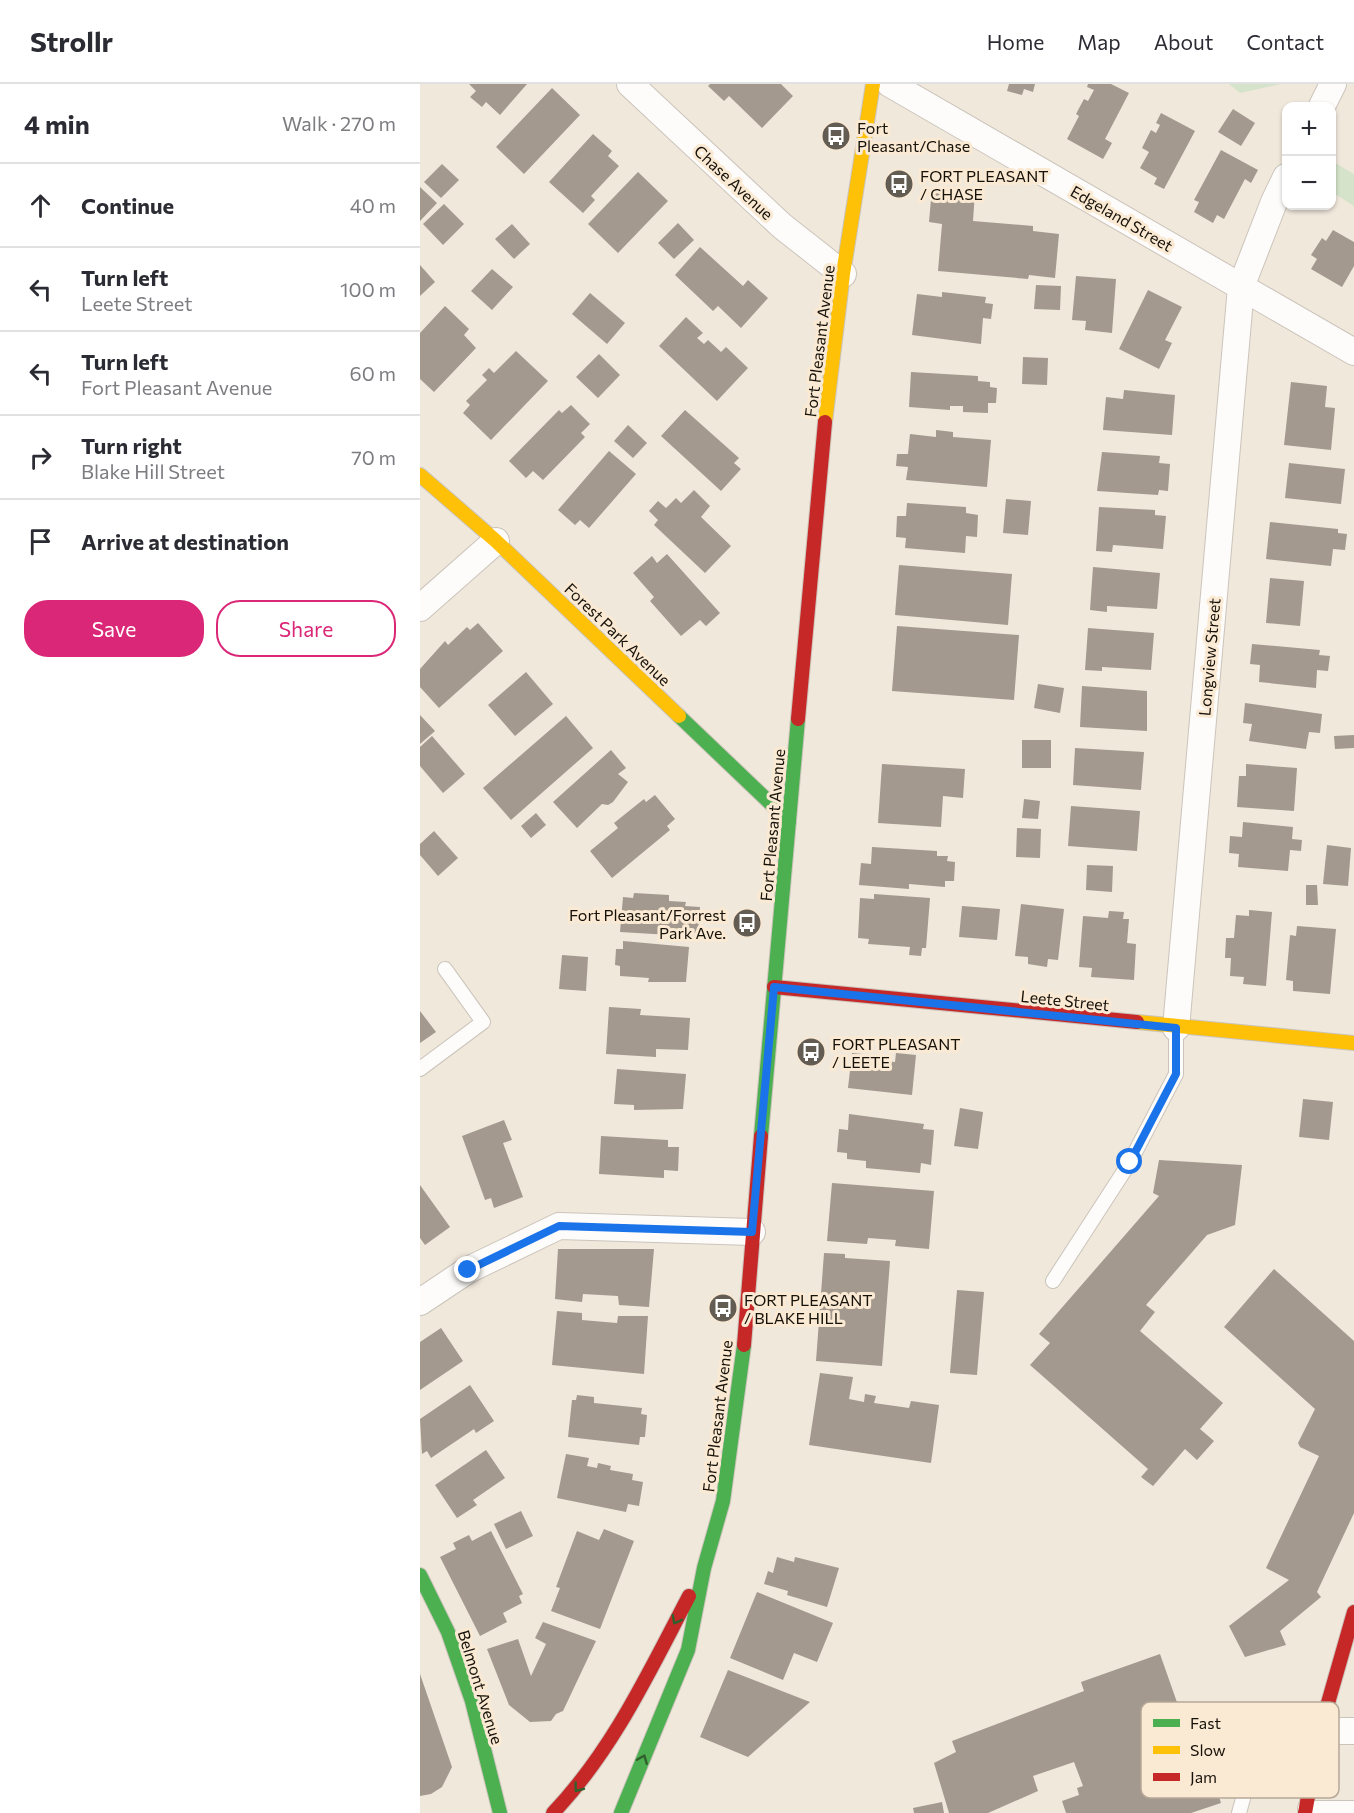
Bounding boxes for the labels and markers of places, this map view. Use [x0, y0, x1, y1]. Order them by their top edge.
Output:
place label: Fort Pleasant/Chase [857, 118, 970, 155]
bus stop icon: Fort Pleasant/Chase [820, 120, 852, 152]
place label: FORT PLEASANT / CHASE [920, 166, 1048, 203]
bus stop icon: FORT PLEASANT / CHASE [883, 168, 915, 200]
place label: Fort Pleasant/Forrest Park Ave. [569, 905, 726, 942]
bus stop icon: Fort Pleasant/Forrest Park Ave. [731, 907, 763, 939]
place label: FORT PLEASANT / LEETE [832, 1034, 960, 1071]
bus stop icon: FORT PLEASANT / LEETE [795, 1036, 827, 1068]
place label: FORT PLEASANT / BLAKE HILL [744, 1290, 872, 1327]
bus stop icon: FORT PLEASANT / BLAKE HILL [707, 1292, 739, 1324]

